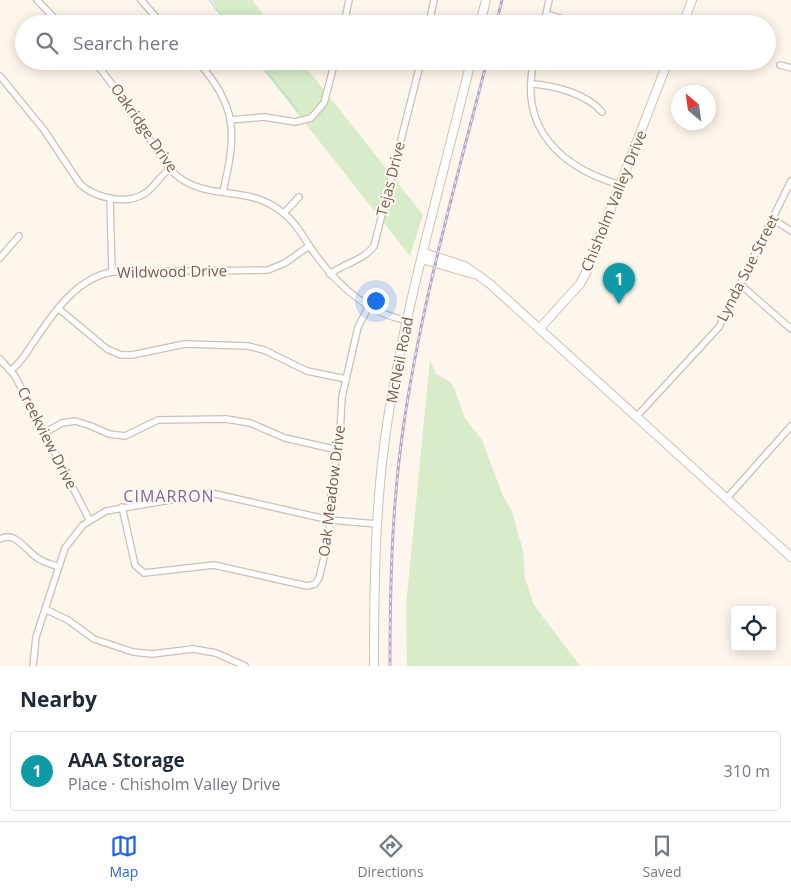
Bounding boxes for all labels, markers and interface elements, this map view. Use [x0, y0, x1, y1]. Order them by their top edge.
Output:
search box [15, 15, 776, 70]
icon: search [33, 29, 61, 57]
text: Search here [73, 30, 179, 56]
street label: Oakridge Drive [107, 79, 183, 176]
north arrow [671, 85, 716, 130]
street label: Chisholm Valley Drive [576, 127, 651, 274]
street label: Tejas Drive [371, 139, 409, 218]
street label: Lynda Sue Street [712, 211, 783, 324]
street label: Wildwood Drive [117, 260, 227, 282]
pin: 1 [603, 263, 635, 304]
your location [363, 288, 389, 314]
street label: McNeil Road [381, 315, 417, 405]
street label: Creekview Drive [14, 383, 82, 492]
street label: Oak Meadow Drive [313, 424, 349, 558]
district label: CIMARRON [123, 485, 215, 507]
map controls [731, 606, 776, 651]
button: locate [731, 606, 776, 651]
text: Nearby [20, 685, 97, 713]
text: AAA Storage [68, 747, 185, 773]
text: 1 [32, 760, 42, 782]
text: 310 m [724, 760, 770, 782]
text: Place · Chisholm Valley Drive [68, 773, 281, 795]
tab: Map [109, 832, 138, 881]
tab: Directions [357, 832, 424, 881]
tab: Saved [643, 832, 681, 881]

